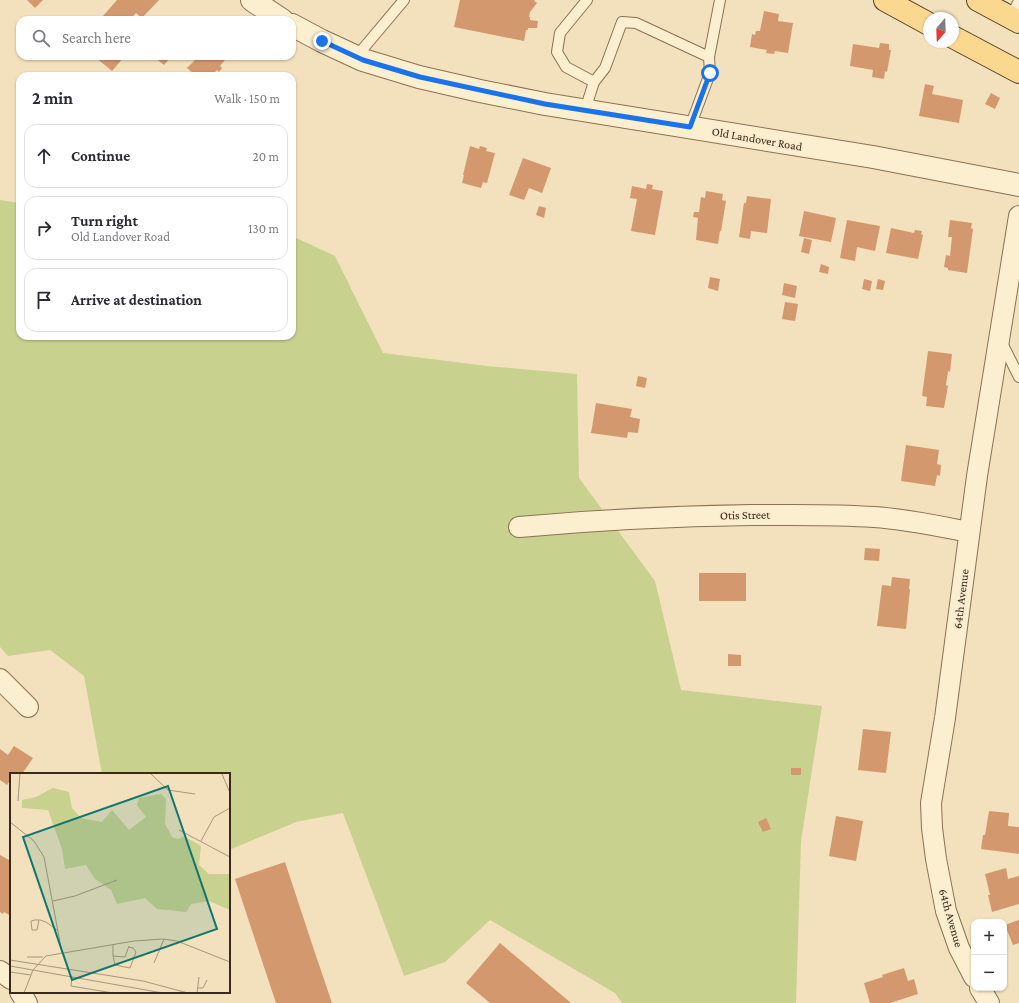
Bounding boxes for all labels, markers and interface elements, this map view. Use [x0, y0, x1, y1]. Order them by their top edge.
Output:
north arrow [923, 12, 959, 48]
search box [16, 16, 296, 60]
icon: search [30, 27, 52, 49]
text: Search here [62, 30, 131, 46]
route end [313, 32, 331, 50]
route start [701, 64, 719, 82]
text: 2 min [32, 89, 73, 108]
text: Walk · 150 m [214, 91, 280, 106]
street label: Old Landover Road [711, 124, 804, 154]
icon: ahead [33, 145, 55, 167]
text: Continue [71, 148, 130, 164]
text: 20 m [253, 149, 279, 164]
text: Turn right [71, 213, 138, 229]
icon: right [33, 217, 55, 239]
text: 130 m [248, 221, 279, 236]
text: Old Landover Road [71, 229, 170, 244]
icon: arrive [33, 289, 55, 311]
text: Arrive at destination [71, 292, 202, 308]
street label: Otis Street [720, 508, 771, 522]
street label: 64th Avenue [950, 568, 972, 630]
inset map [10, 773, 230, 993]
street label: 64th Avenue [936, 887, 966, 949]
map controls [971, 919, 1007, 991]
button: + [971, 919, 1007, 955]
button: − [971, 955, 1007, 991]

